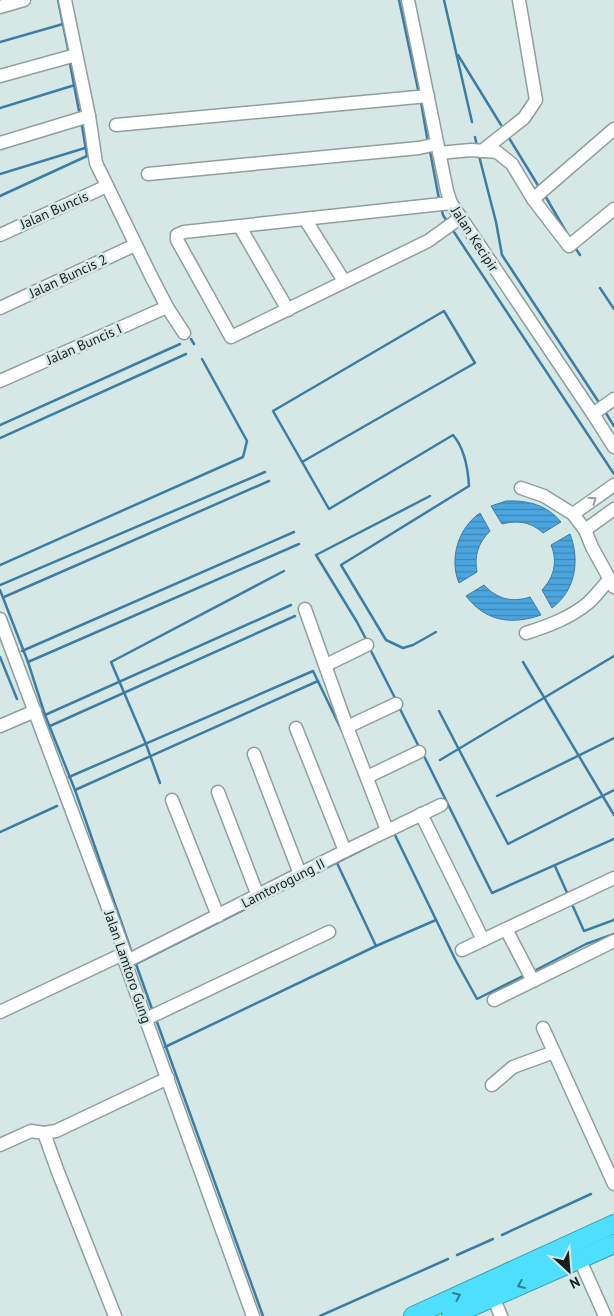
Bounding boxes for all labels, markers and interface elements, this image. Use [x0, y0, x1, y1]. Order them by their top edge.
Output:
street label: Jalan Buncis [16, 187, 91, 233]
street label: Jalan Kecipir [447, 202, 503, 275]
street label: Jalan Buncis 2 [25, 250, 110, 302]
street label: Jalan Buncis I [43, 319, 124, 369]
one-way arrow [588, 497, 597, 506]
street label: Lamtorogung II [238, 854, 328, 912]
street label: Jalan Lamtoro Gung [100, 907, 156, 1026]
north arrow [544, 1246, 594, 1296]
text: N [567, 1273, 583, 1293]
one-way arrow [517, 1278, 526, 1289]
one-way arrow [452, 1292, 461, 1302]

